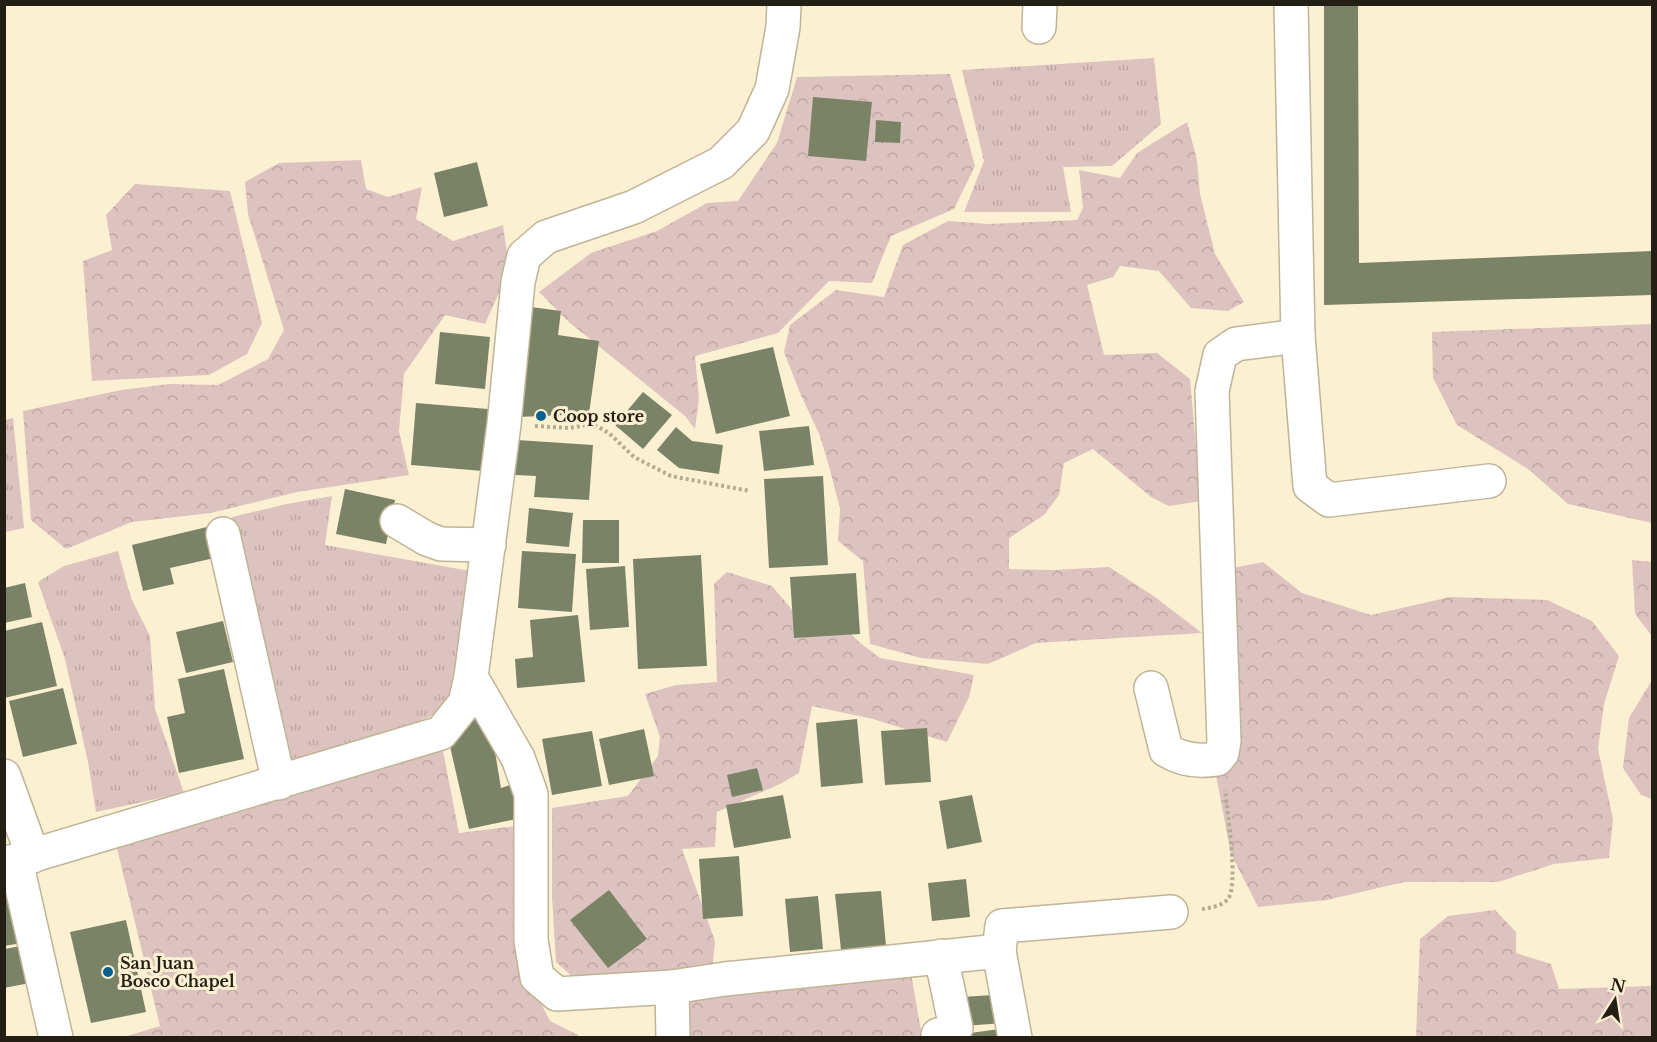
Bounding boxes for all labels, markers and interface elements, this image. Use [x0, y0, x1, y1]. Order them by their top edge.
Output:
place label: Coop store [553, 406, 644, 426]
marker: Coop store [534, 409, 548, 423]
place label: San Juan Bosco Chapel [120, 953, 235, 991]
marker: San Juan Bosco Chapel [101, 965, 115, 979]
north arrow [1585, 970, 1645, 1030]
text: N [1609, 974, 1628, 997]

